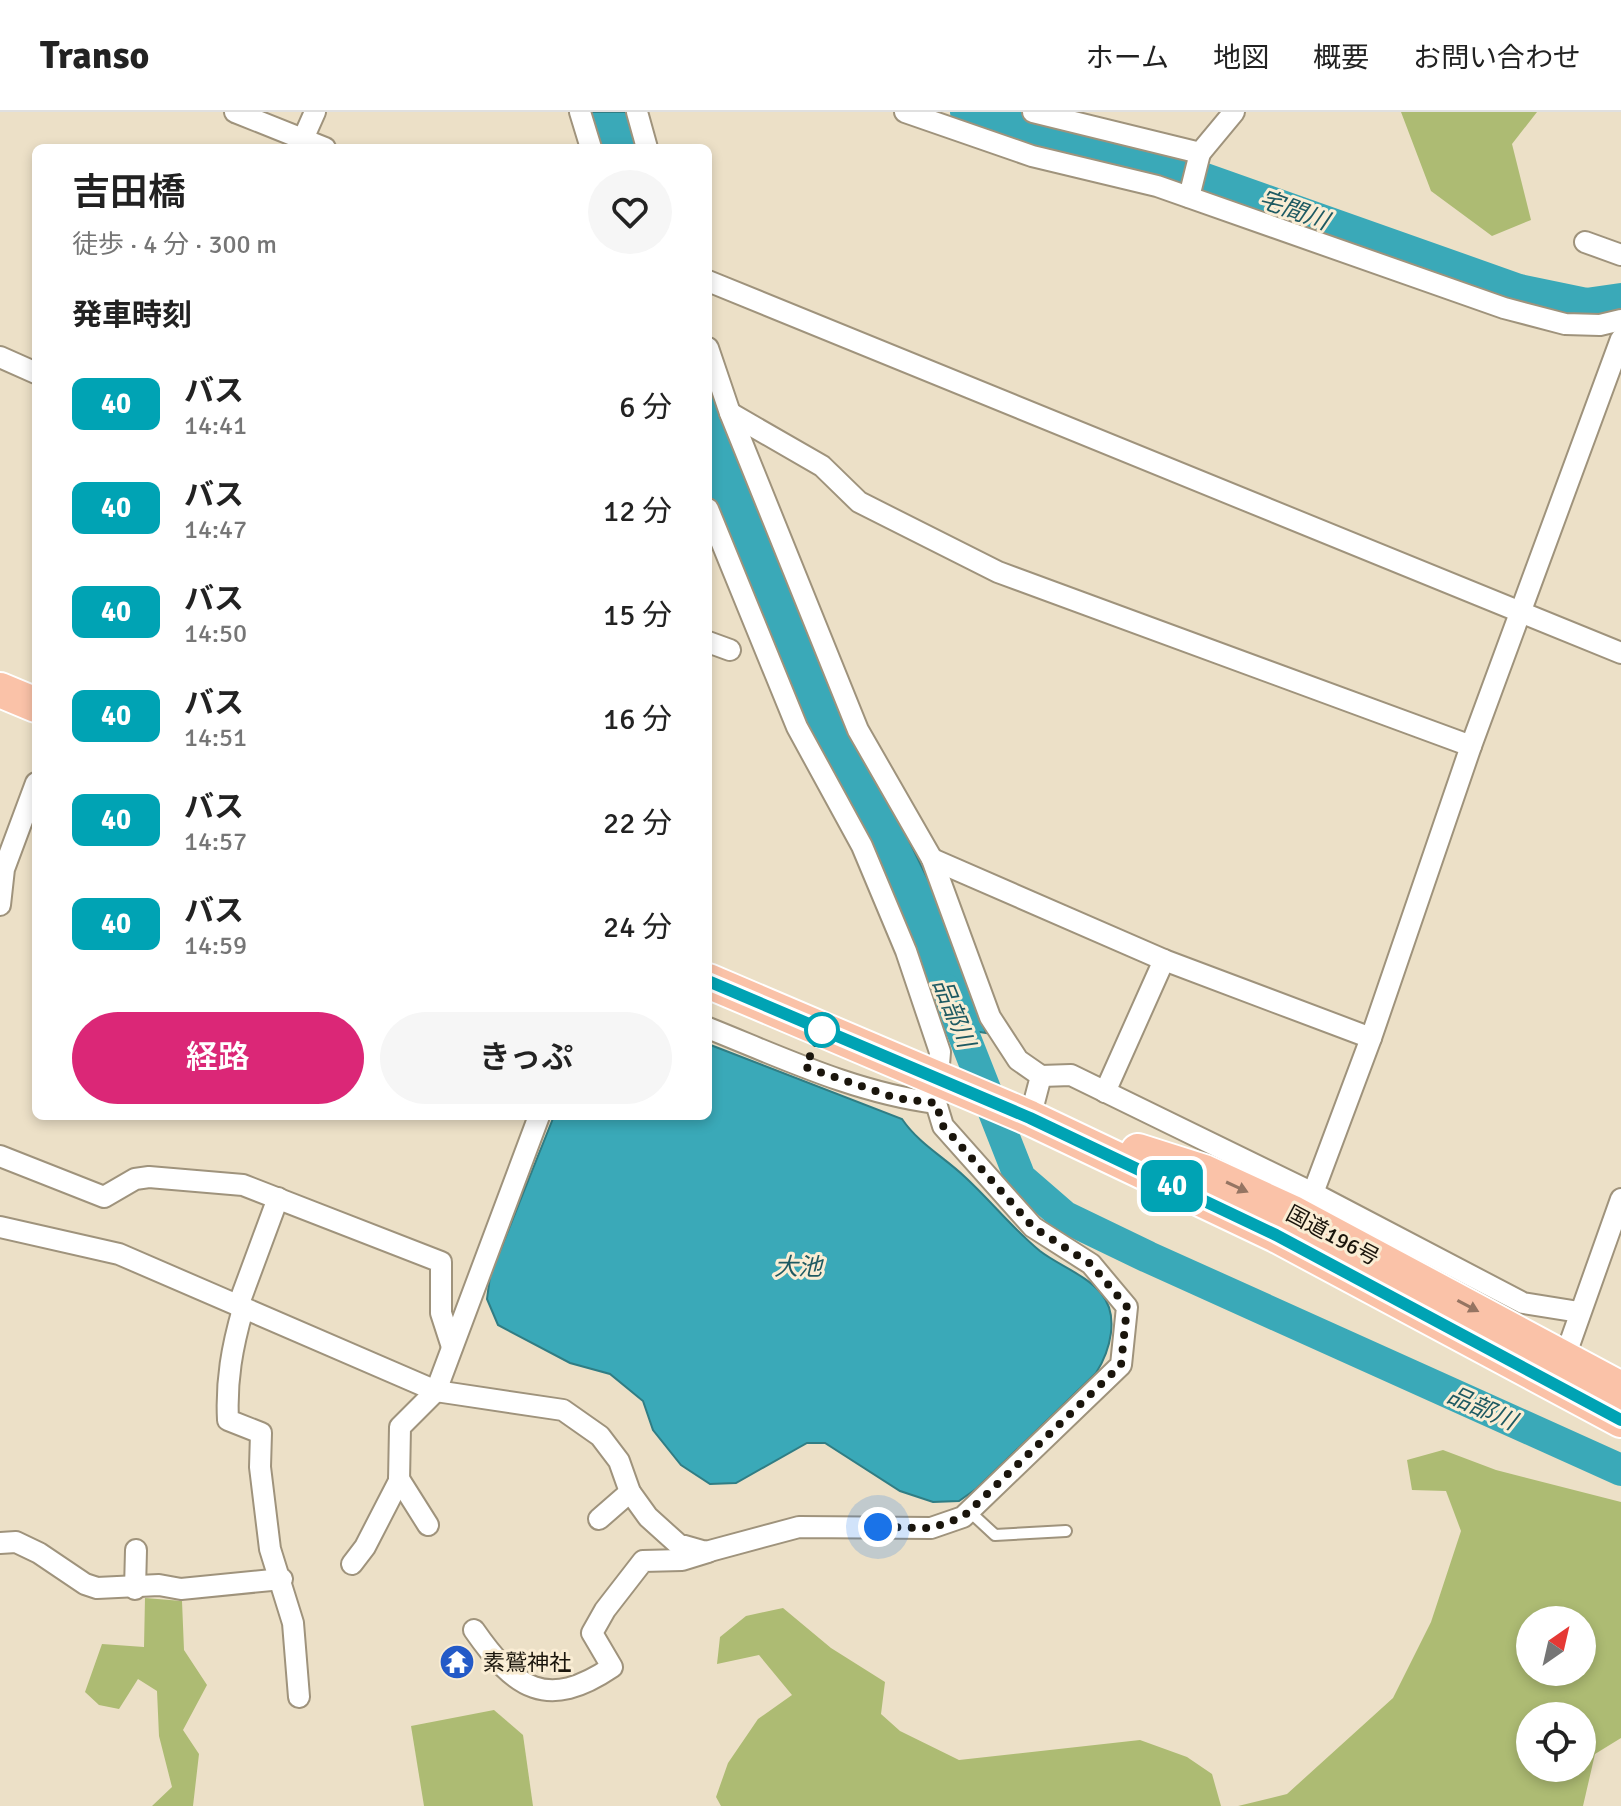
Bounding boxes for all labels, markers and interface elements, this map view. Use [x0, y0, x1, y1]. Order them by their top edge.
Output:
text: Transo [40, 32, 149, 79]
text: ホーム [1086, 41, 1169, 75]
text: 地図 [1213, 41, 1269, 75]
text: 概要 [1313, 41, 1369, 75]
text: お問い合わせ [1413, 41, 1581, 75]
text: 吉田橋 [72, 169, 186, 216]
button: heart [588, 170, 672, 254]
water label: 宅間川 [1255, 184, 1336, 237]
text: 徒歩 · 4 分 · 300 m [72, 229, 277, 261]
text: 発車時刻 [72, 297, 192, 334]
text: バス [184, 373, 244, 410]
text: 40 [101, 387, 131, 421]
text: 6 分 [619, 389, 672, 426]
text: 14:41 [184, 410, 247, 442]
text: バス [184, 477, 244, 514]
text: 40 [101, 491, 131, 525]
text: 12 分 [603, 493, 672, 530]
text: 14:47 [184, 514, 247, 546]
text: バス [184, 581, 244, 618]
text: 40 [101, 595, 131, 629]
text: 15 分 [603, 597, 672, 634]
text: 14:50 [184, 618, 247, 650]
text: バス [184, 685, 244, 722]
text: 40 [101, 699, 131, 733]
text: 16 分 [603, 701, 672, 738]
text: 14:51 [184, 722, 247, 754]
text: バス [184, 789, 244, 826]
text: 40 [101, 803, 131, 837]
text: 22 分 [603, 805, 672, 842]
text: 14:57 [184, 826, 247, 858]
text: バス [184, 893, 244, 930]
text: 40 [101, 907, 131, 941]
text: 24 分 [603, 909, 672, 946]
text: 14:59 [184, 930, 247, 962]
water label: 品部川 [927, 974, 983, 1055]
button: 経路 [72, 1012, 364, 1104]
button: きっぷ [380, 1012, 672, 1104]
unlabelled marker [805, 1013, 839, 1047]
line badge: 40 [1136, 1160, 1208, 1212]
text: 40 [1157, 1169, 1187, 1203]
one-way arrow [1225, 1180, 1248, 1194]
street label: 国道196号 [1282, 1200, 1384, 1271]
water label: 大池 [774, 1252, 824, 1282]
one-way arrow [1456, 1299, 1479, 1312]
water label: 品部川 [1443, 1380, 1524, 1438]
your location [858, 1507, 898, 1547]
north arrow [1516, 1606, 1596, 1686]
map controls [1516, 1606, 1596, 1782]
temple icon: 素鷲神社 [438, 1643, 476, 1681]
place label: 素鷲神社 [483, 1649, 571, 1676]
button: locate [1516, 1702, 1596, 1782]

